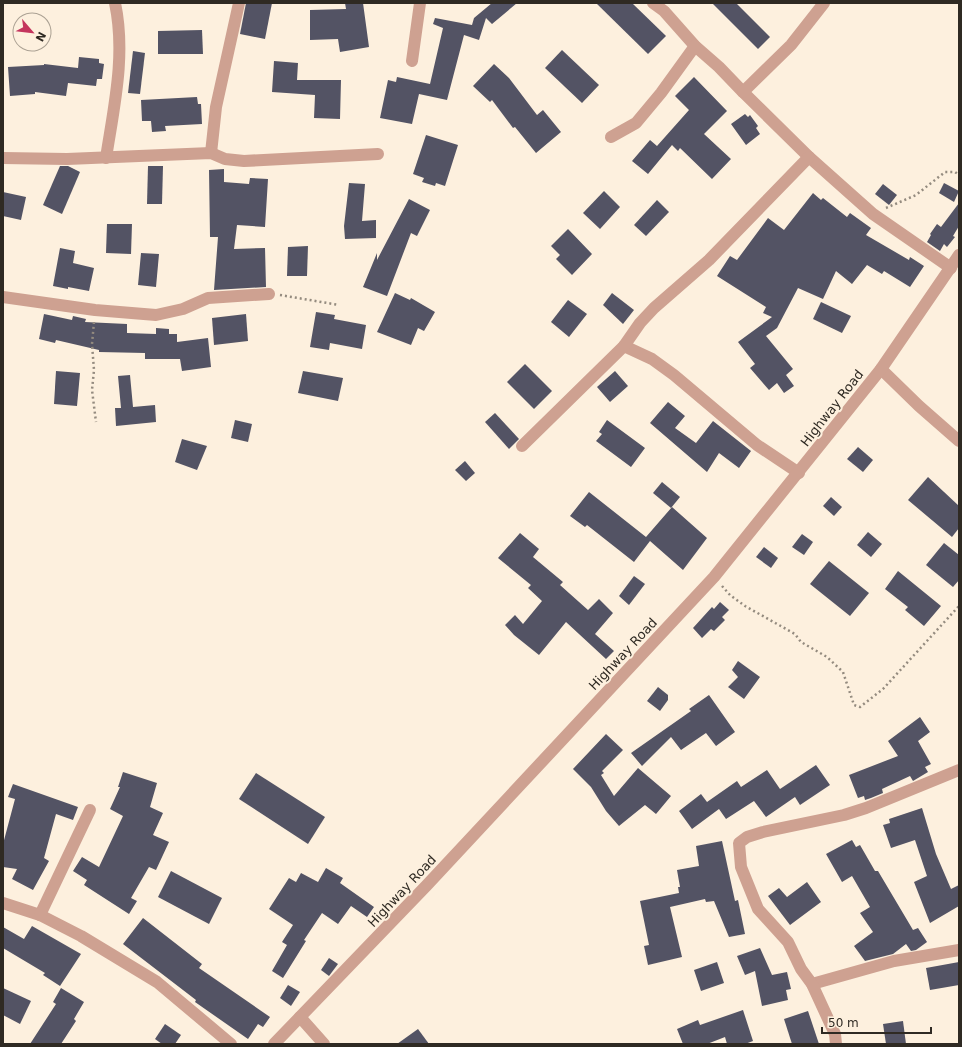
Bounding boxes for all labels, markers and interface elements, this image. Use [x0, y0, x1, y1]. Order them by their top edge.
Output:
north arrow [12, 12, 52, 52]
text: N [32, 29, 48, 44]
street label: Highway Road [797, 367, 867, 449]
street label: Highway Road [586, 615, 660, 693]
street label: Highway Road [365, 852, 439, 930]
scale bar [822, 1009, 931, 1035]
text: 50 m [828, 1016, 859, 1030]

